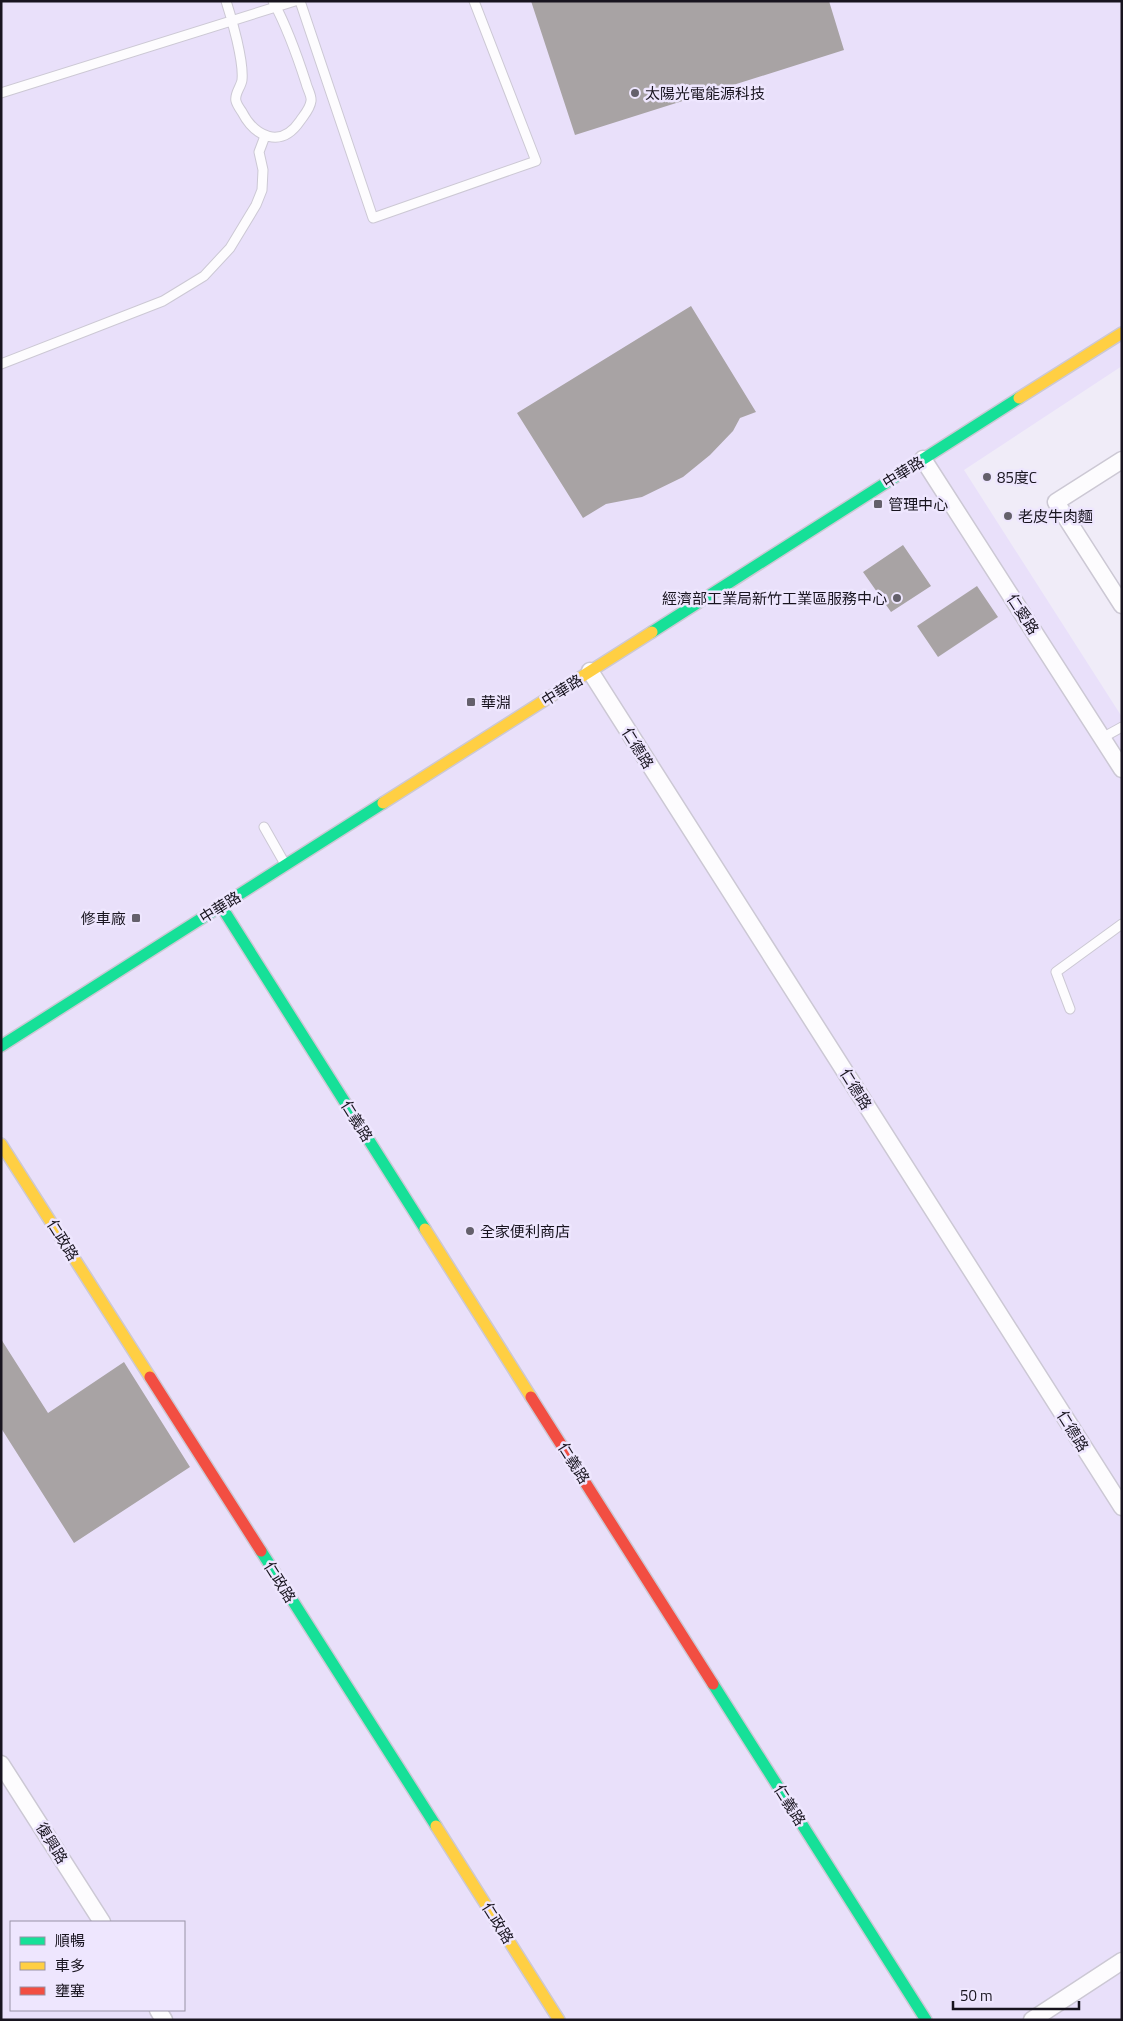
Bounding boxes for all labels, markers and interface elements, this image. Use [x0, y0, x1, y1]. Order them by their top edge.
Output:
place label: 太陽光電能源科技 [645, 82, 765, 105]
marker: 太陽光電能源科技 [629, 87, 641, 99]
street label: 中華路 [878, 450, 928, 494]
place label: 85度C [997, 466, 1037, 489]
marker: 85度C [981, 471, 993, 483]
place label: 管理中心 [888, 493, 948, 516]
marker: 管理中心 [872, 498, 884, 510]
place label: 老皮牛肉麵 [1018, 505, 1093, 528]
marker: 老皮牛肉麵 [1002, 510, 1014, 522]
place label: 經濟部工業局新竹工業區服務中心 [662, 587, 887, 610]
street label: 仁愛路 [1001, 589, 1045, 639]
marker: 經濟部工業局新竹工業區服務中心 [891, 592, 903, 604]
street label: 中華路 [537, 668, 587, 712]
place label: 華淵 [481, 691, 511, 714]
marker: 華淵 [465, 696, 477, 708]
street label: 仁德路 [616, 723, 660, 773]
street label: 中華路 [195, 885, 245, 929]
place label: 修車廠 [81, 907, 126, 930]
marker: 修車廠 [130, 912, 142, 924]
street label: 仁德路 [834, 1064, 878, 1114]
street label: 仁義路 [335, 1096, 379, 1146]
street label: 仁政路 [41, 1215, 85, 1265]
place label: 全家便利商店 [480, 1220, 570, 1243]
marker: 全家便利商店 [464, 1225, 476, 1237]
street label: 仁德路 [1051, 1406, 1095, 1456]
street label: 仁義路 [552, 1438, 596, 1488]
street label: 仁政路 [258, 1557, 302, 1607]
street label: 仁義路 [768, 1780, 812, 1830]
street label: 復興路 [30, 1818, 74, 1868]
street label: 仁政路 [476, 1898, 520, 1948]
legend [10, 1921, 185, 2011]
text: 順暢 [55, 1929, 85, 1952]
text: 車多 [55, 1954, 85, 1977]
scale bar [953, 1978, 1079, 2010]
text: 壅塞 [55, 1979, 85, 2002]
text: 50 m [960, 1984, 993, 2007]

